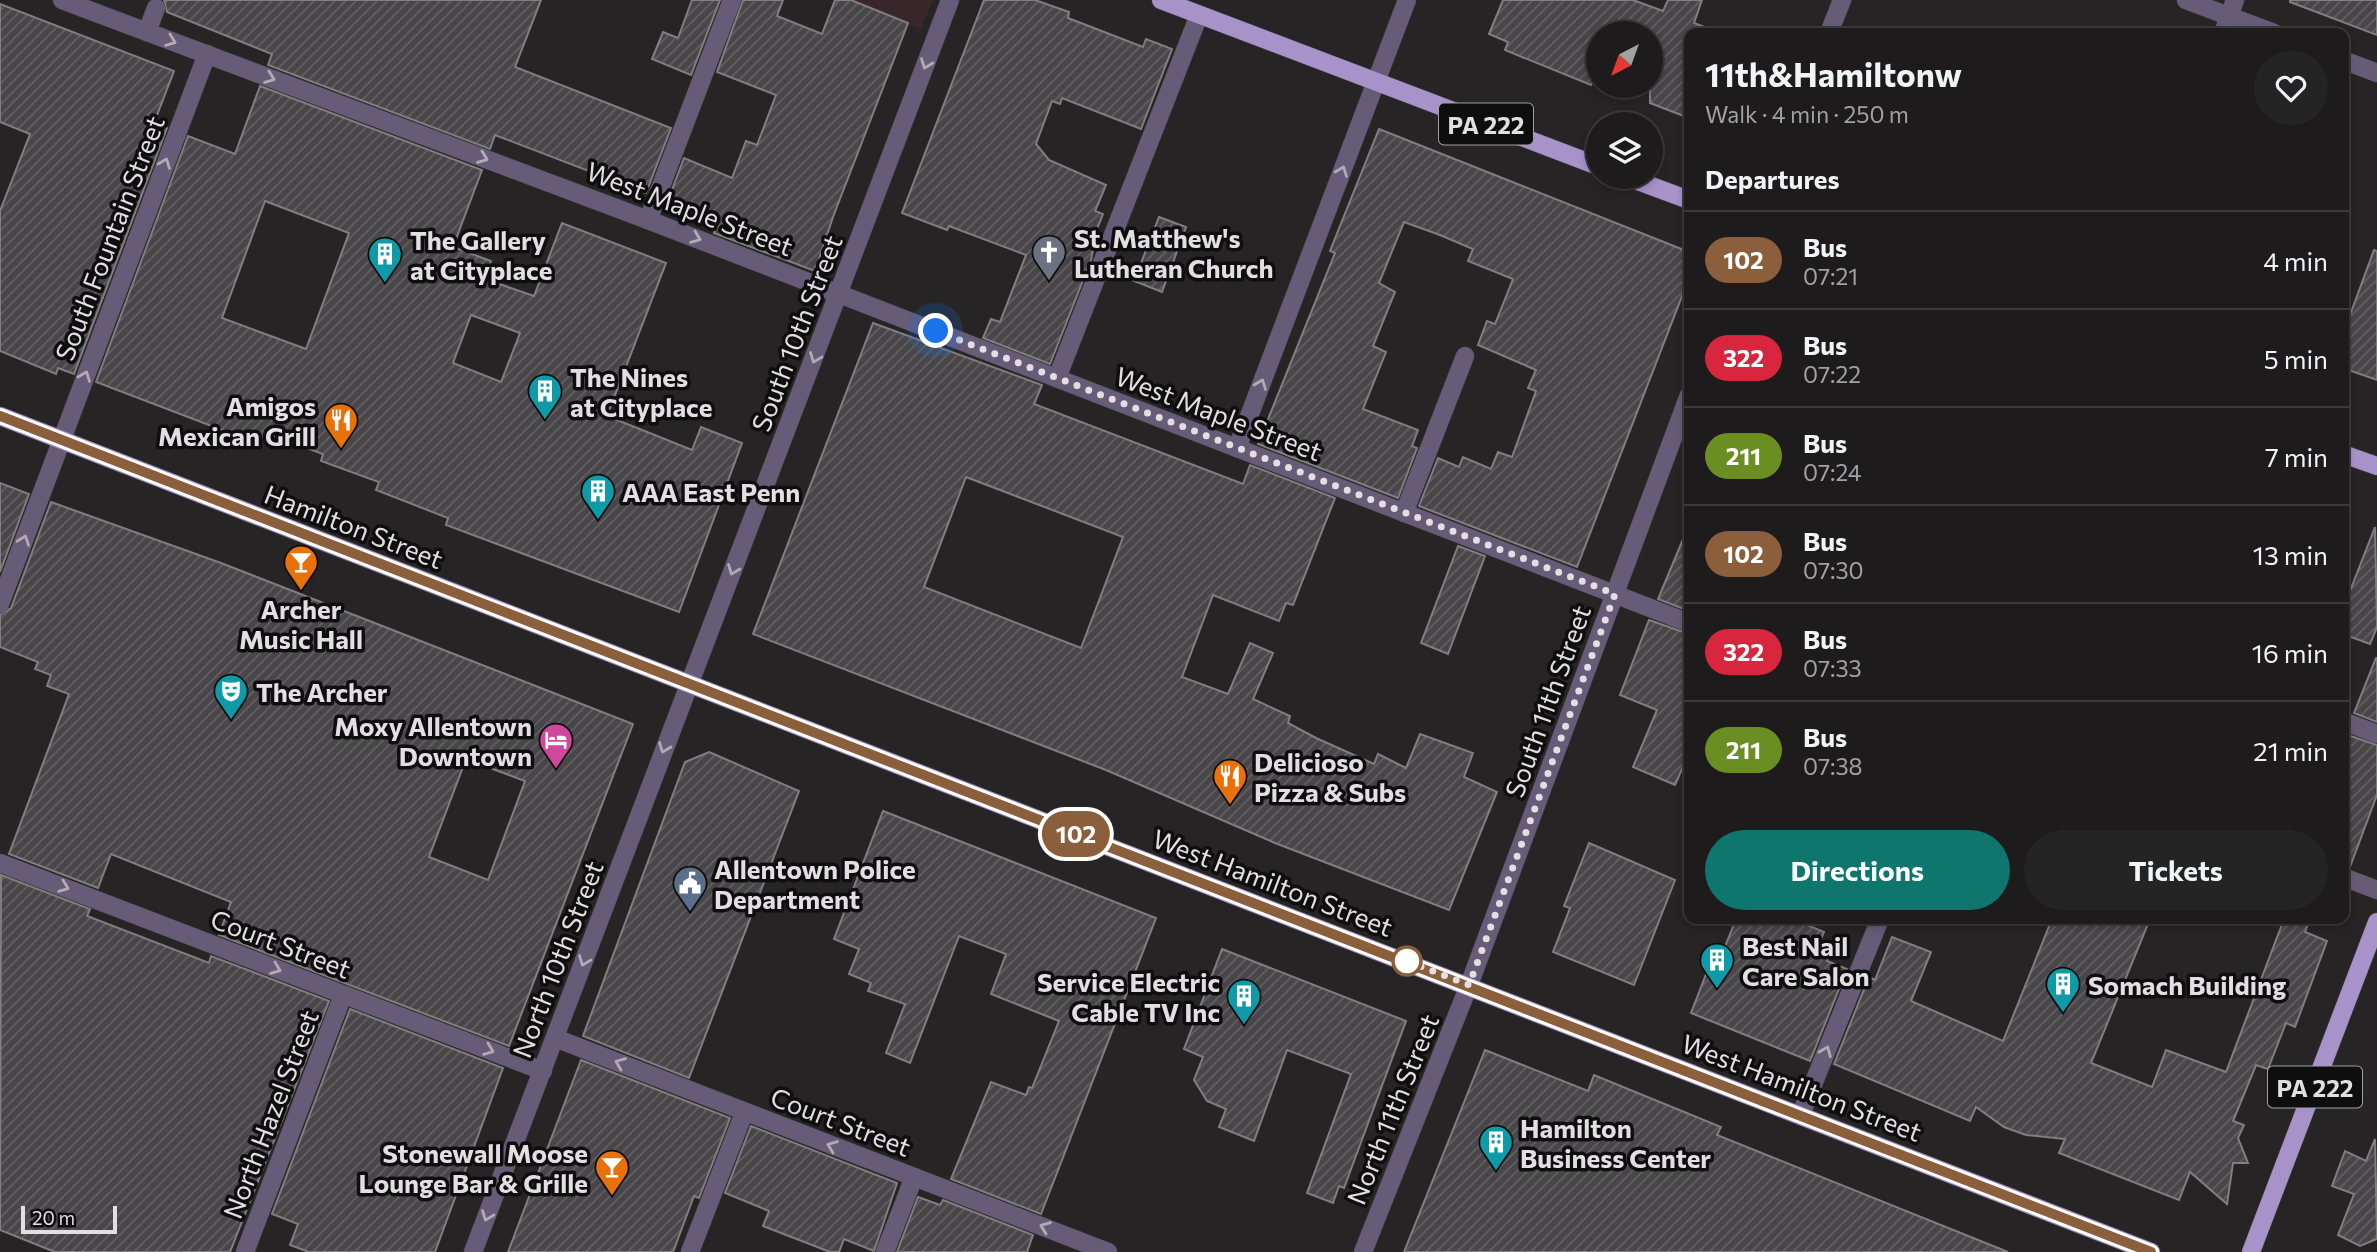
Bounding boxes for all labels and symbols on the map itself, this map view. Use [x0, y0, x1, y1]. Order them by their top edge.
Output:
north arrow [1586, 21, 1662, 98]
one-way arrow [165, 33, 177, 47]
one-way arrow [921, 57, 935, 69]
one-way arrow [264, 70, 276, 84]
road number: PA 222 [1439, 104, 1533, 144]
street label: South Fountain Street [48, 111, 170, 365]
one-way arrow [477, 150, 489, 164]
street label: West Maple Street [583, 154, 797, 262]
one-way arrow [157, 158, 171, 170]
one-way arrow [1333, 166, 1347, 178]
place label: St. Matthew's Lutheran Church [1074, 222, 1273, 283]
place label: The Gallery at Cityplace [410, 224, 552, 285]
one-way arrow [690, 230, 702, 244]
street label: South 10th Street [744, 230, 848, 436]
church icon: St. Matthew's Lutheran Church [1030, 233, 1068, 282]
building icon: The Gallery at Cityplace [366, 235, 404, 284]
your location [918, 313, 953, 348]
one-way arrow [810, 351, 824, 363]
street label: West Maple Street [1112, 359, 1326, 467]
place label: The Nines at Cityplace [570, 361, 712, 422]
one-way arrow [77, 371, 91, 383]
building icon: The Nines at Cityplace [526, 372, 564, 421]
one-way arrow [1253, 379, 1267, 391]
place label: Amigos Mexican Grill [158, 390, 316, 451]
restaurant icon: Amigos Mexican Grill [322, 401, 360, 450]
building icon: AAA East Penn [579, 472, 617, 521]
place label: AAA East Penn [622, 476, 800, 507]
street label: Hamilton Street [260, 478, 448, 574]
one-way arrow [16, 534, 30, 546]
bar icon: Archer Music Hall [282, 543, 320, 592]
one-way arrow [727, 563, 741, 575]
place label: Archer Music Hall [239, 593, 363, 654]
street label: South 11th Street [1498, 601, 1596, 801]
theatre icon: The Archer [212, 672, 250, 721]
place label: The Archer [256, 676, 388, 707]
place label: Moxy Allentown Downtown [334, 710, 532, 771]
hotel icon: Moxy Allentown Downtown [537, 721, 575, 770]
one-way arrow [659, 742, 673, 754]
place label: Delicioso Pizza & Subs [1254, 746, 1406, 807]
restaurant icon: Delicioso Pizza & Subs [1211, 757, 1249, 806]
line badge: 102 [1036, 811, 1116, 857]
street label: West Hamilton Street [1149, 822, 1397, 942]
place label: Allentown Police Department [714, 853, 916, 914]
street label: North 10th Street [505, 856, 609, 1062]
public building icon: Allentown Police Department [671, 864, 709, 913]
one-way arrow [57, 879, 69, 893]
street label: Court Street [207, 902, 355, 984]
place label: Best Nail Care Salon [1742, 930, 1869, 991]
building icon: Best Nail Care Salon [1698, 941, 1736, 990]
unlabelled marker [1392, 946, 1422, 976]
one-way arrow [579, 955, 593, 967]
one-way arrow [269, 961, 282, 975]
building icon: Somach Building [2044, 965, 2082, 1014]
place label: Service Electric Cable TV Inc [1037, 966, 1220, 1027]
place label: Somach Building [2088, 969, 2286, 1000]
building icon: Service Electric Cable TV Inc [1225, 977, 1263, 1026]
street label: North Hazel Street [216, 1005, 324, 1223]
street label: North 11th Street [1340, 1009, 1444, 1209]
street label: West Hamilton Street [1678, 1027, 1926, 1147]
one-way arrow [482, 1042, 494, 1056]
one-way arrow [1818, 1045, 1832, 1057]
one-way arrow [615, 1058, 627, 1072]
road number: PA 222 [2268, 1066, 2362, 1107]
street label: Court Street [767, 1080, 915, 1162]
place label: Hamilton Business Center [1520, 1112, 1711, 1173]
building icon: Hamilton Business Center [1477, 1123, 1515, 1172]
place label: Stonewall Moose Lounge Bar & Grille [359, 1137, 588, 1198]
one-way arrow [827, 1140, 839, 1154]
bar icon: Stonewall Moose Lounge Bar & Grille [593, 1148, 631, 1197]
scale bar [21, 1203, 117, 1235]
one-way arrow [481, 1209, 495, 1221]
one-way arrow [1039, 1222, 1051, 1236]

